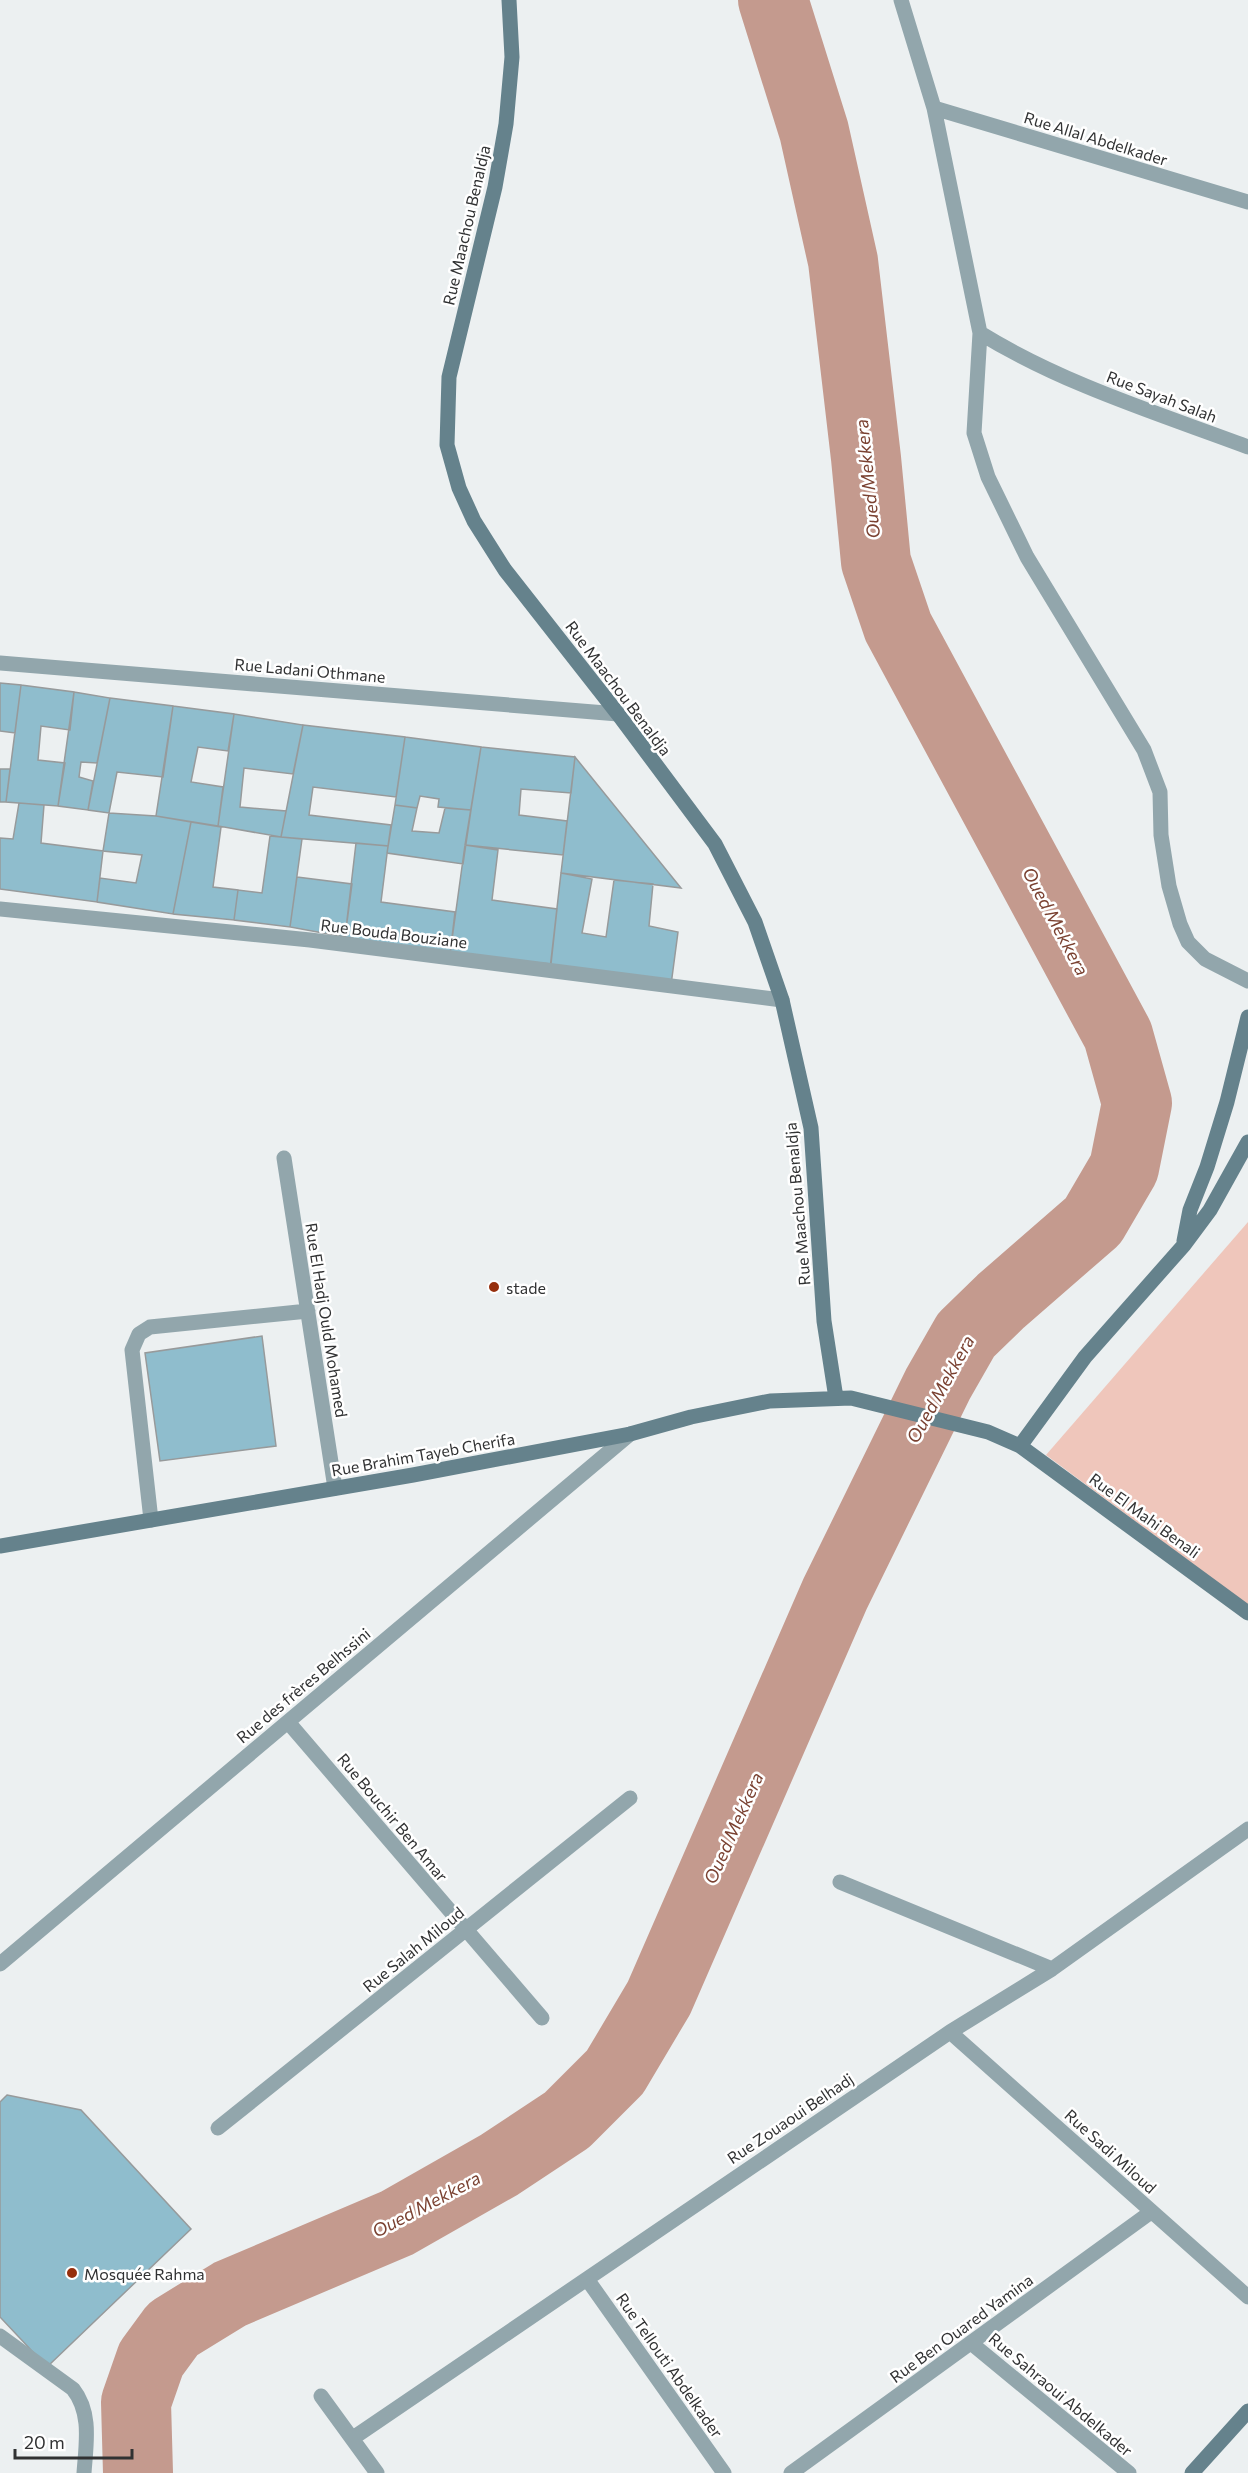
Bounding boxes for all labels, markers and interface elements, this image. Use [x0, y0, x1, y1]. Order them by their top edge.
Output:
street label: Rue Allal Abdelkader [1022, 107, 1171, 169]
street label: Rue Maachou Benaldja [438, 143, 494, 307]
street label: Rue Sayah Salah [1104, 366, 1220, 426]
water label: Oued Mekkera [850, 418, 884, 540]
street label: Rue Maachou Benaldja [562, 617, 676, 759]
street label: Rue Ladani Othmane [234, 654, 386, 686]
water label: Oued Mekkera [1018, 863, 1094, 979]
street label: Rue Bouda Bouziane [320, 915, 468, 951]
street label: Rue Maachou Benaldja [780, 1122, 814, 1286]
street label: Rue El Hadj Ould Mohamed [302, 1221, 352, 1419]
place label: stade [506, 1278, 546, 1297]
marker: stade [487, 1280, 501, 1294]
water label: Oued Mekkera [901, 1331, 979, 1447]
street label: Rue Brahim Tayeb Cherifa [330, 1429, 516, 1479]
street label: Rue El Mahi Benali [1086, 1469, 1204, 1561]
street label: Rue des frères Belhssini [232, 1623, 374, 1747]
street label: Rue Bouchir Ben Amar [334, 1749, 453, 1885]
water label: Oued Mekkera [699, 1769, 767, 1887]
street label: Rue Salah Miloud [359, 1902, 467, 1996]
street label: Rue Zouaoui Belhadj [723, 2069, 857, 2167]
street label: Rue Sadi Miloud [1061, 2105, 1161, 2197]
water label: Oued Mekkera [368, 2166, 484, 2242]
place label: Mosquée Rahma [84, 2264, 205, 2283]
marker: Mosquée Rahma [65, 2266, 79, 2280]
street label: Rue Ben Ouared Yamina [886, 2270, 1036, 2386]
street label: Rue Tellouti Abdelkader [613, 2289, 728, 2441]
street label: Rue Sahraoui Abdelkader [985, 2328, 1137, 2460]
scale bar [15, 2422, 132, 2460]
text: 20 m [24, 2431, 65, 2453]

